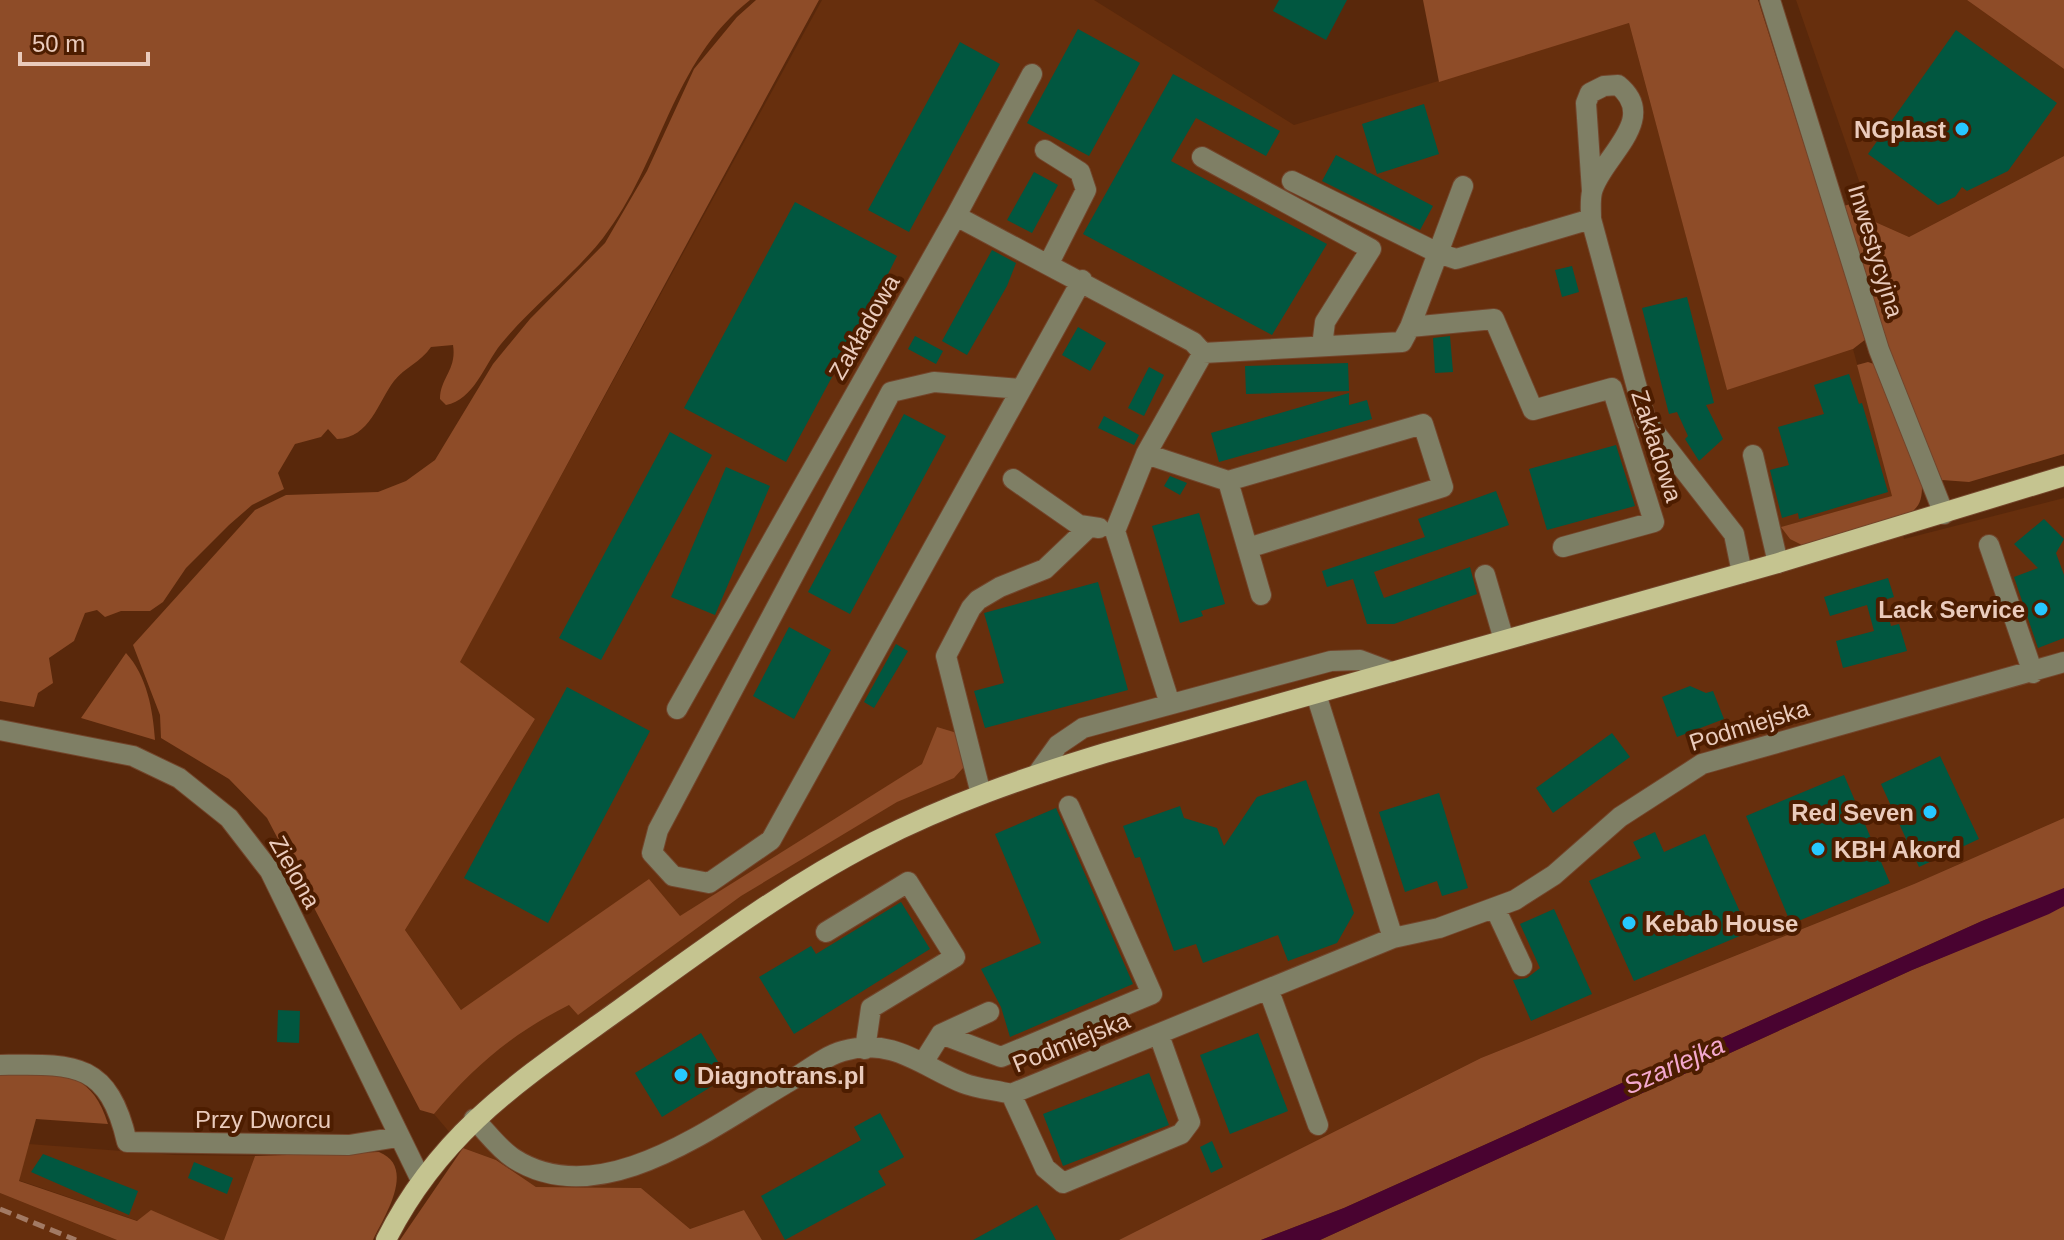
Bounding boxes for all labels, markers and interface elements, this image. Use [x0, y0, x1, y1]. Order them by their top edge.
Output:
scale bar [20, 16, 148, 66]
text: 50 m [32, 30, 85, 57]
place label: NGplast [1854, 116, 1946, 143]
marker: NGplast [1953, 120, 1971, 138]
street label: Inwestycyjna [1843, 181, 1909, 321]
street label: Zakładowa [823, 269, 905, 384]
street label: Zakładowa [1626, 387, 1688, 506]
place label: Lack Service [1878, 596, 2025, 623]
marker: Lack Service [2032, 600, 2050, 618]
street label: Podmiejska [1686, 694, 1813, 756]
place label: Red Seven [1791, 799, 1914, 826]
marker: Red Seven [1921, 803, 1939, 821]
street label: Zielona [264, 831, 326, 914]
place label: KBH Akord [1834, 836, 1961, 863]
marker: KBH Akord [1809, 840, 1827, 858]
place label: Kebab House [1645, 910, 1798, 937]
marker: Kebab House [1620, 914, 1638, 932]
street label: Podmiejska [1008, 1006, 1134, 1078]
water label: Szarlejka [1619, 1030, 1729, 1100]
place label: Diagnotrans.pl [697, 1062, 865, 1089]
marker: Diagnotrans.pl [672, 1066, 690, 1084]
street label: Przy Dworcu [195, 1106, 331, 1133]

